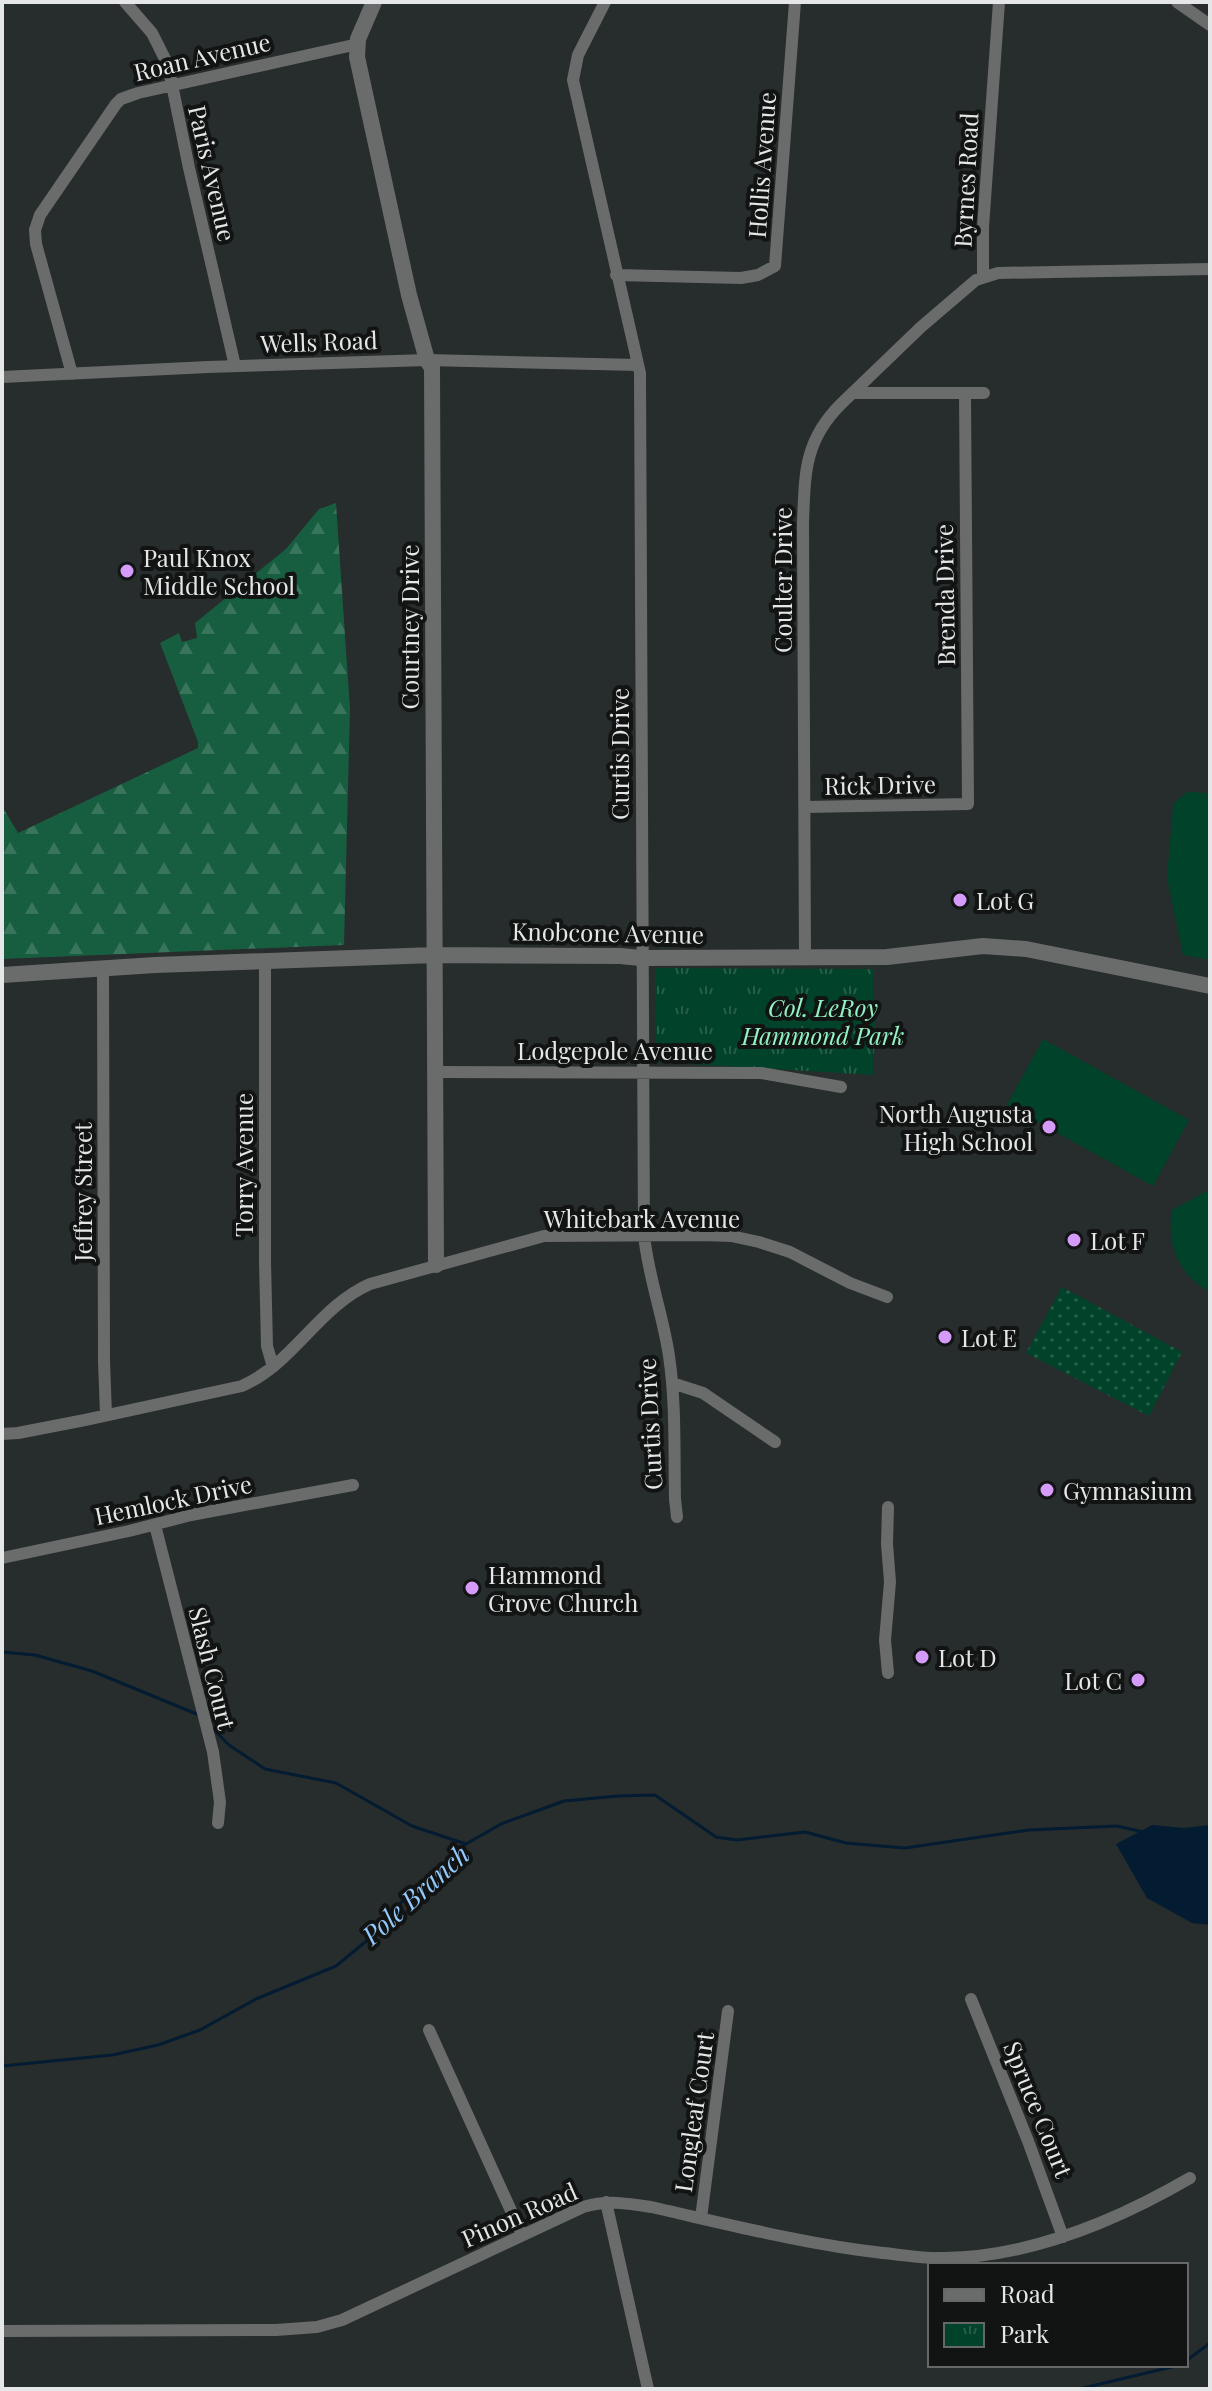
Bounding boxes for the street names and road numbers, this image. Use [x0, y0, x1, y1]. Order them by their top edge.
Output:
street label: Roan Avenue [131, 25, 273, 87]
street label: Hollis Avenue [740, 91, 782, 239]
street label: Paris Avenue [182, 102, 244, 244]
street label: Byrnes Road [945, 112, 985, 248]
street label: Wells Road [259, 323, 378, 359]
street label: Coulter Drive [766, 507, 798, 653]
street label: Brenda Drive [927, 524, 961, 666]
street label: Courtney Drive [393, 544, 425, 710]
street label: Curtis Drive [603, 688, 635, 820]
street label: Rick Drive [824, 767, 936, 801]
street label: Knobcone Avenue [512, 914, 704, 950]
street label: Lodgepole Avenue [517, 1034, 713, 1066]
street label: Torry Avenue [227, 1093, 259, 1237]
street label: Jeffrey Street [66, 1122, 98, 1263]
street label: Whitebark Avenue [543, 1202, 740, 1234]
street label: Curtis Drive [630, 1357, 668, 1491]
street label: Hemlock Drive [91, 1467, 255, 1531]
street label: Slash Court [182, 1603, 244, 1733]
street label: Longleaf Court [666, 2029, 720, 2194]
street label: Spruce Court [997, 2036, 1081, 2182]
street label: Pinon Road [456, 2174, 582, 2254]

